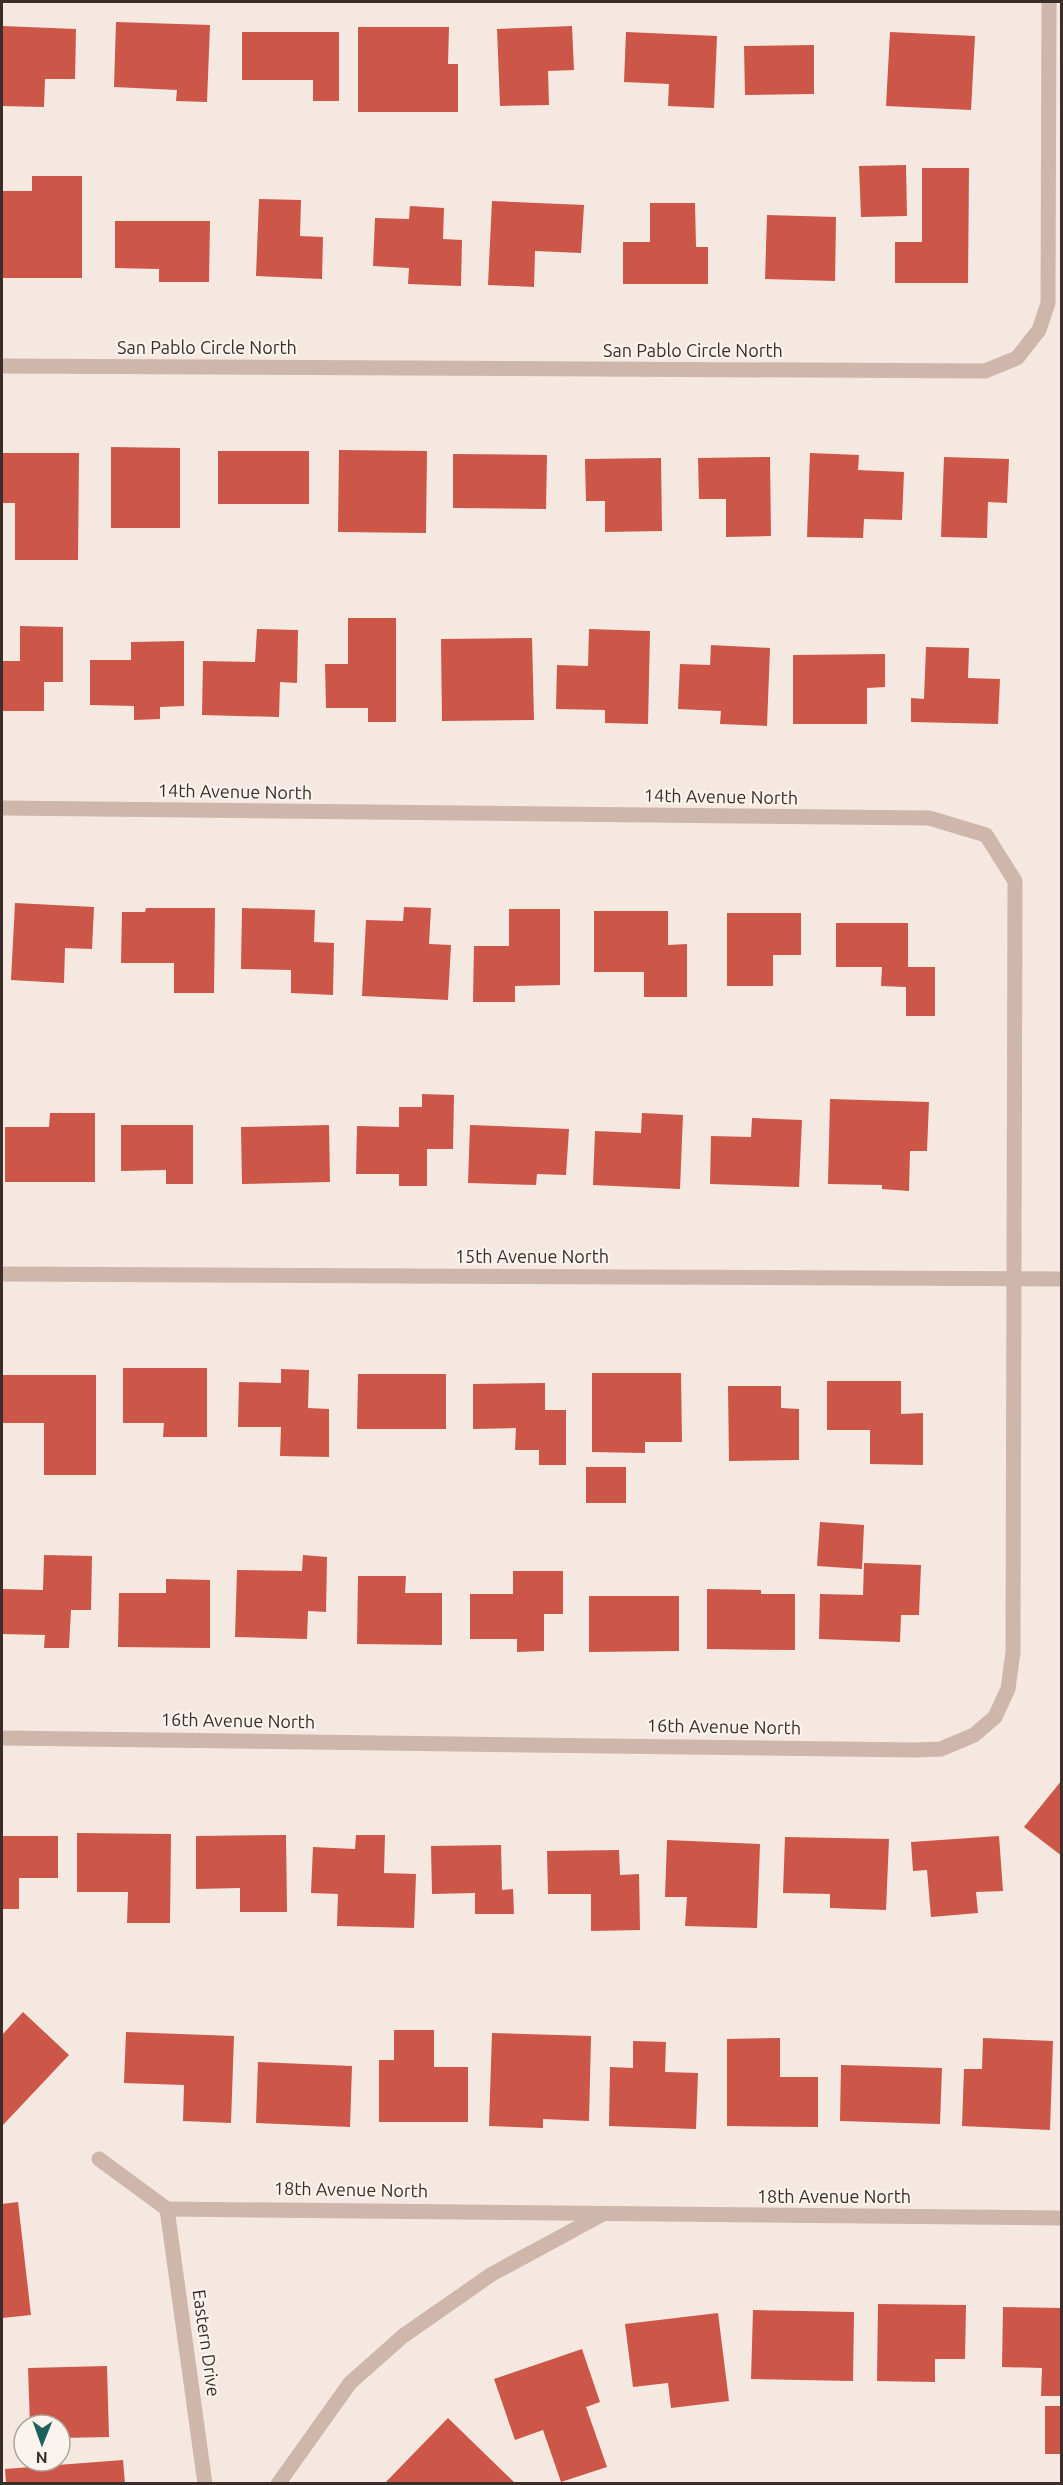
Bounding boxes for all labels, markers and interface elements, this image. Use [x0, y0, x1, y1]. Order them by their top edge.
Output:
street label: San Pablo Circle North [117, 337, 297, 357]
street label: San Pablo Circle North [603, 340, 783, 360]
street label: 14th Avenue North [158, 780, 312, 802]
street label: 14th Avenue North [644, 785, 798, 807]
street label: 15th Avenue North [455, 1246, 609, 1266]
street label: 16th Avenue North [161, 1709, 315, 1731]
street label: 16th Avenue North [647, 1715, 801, 1737]
street label: 18th Avenue North [274, 2178, 428, 2200]
street label: 18th Avenue North [757, 2186, 911, 2206]
street label: Eastern Drive [190, 2288, 224, 2398]
north arrow [12, 2413, 72, 2473]
text: N [36, 2449, 48, 2467]

